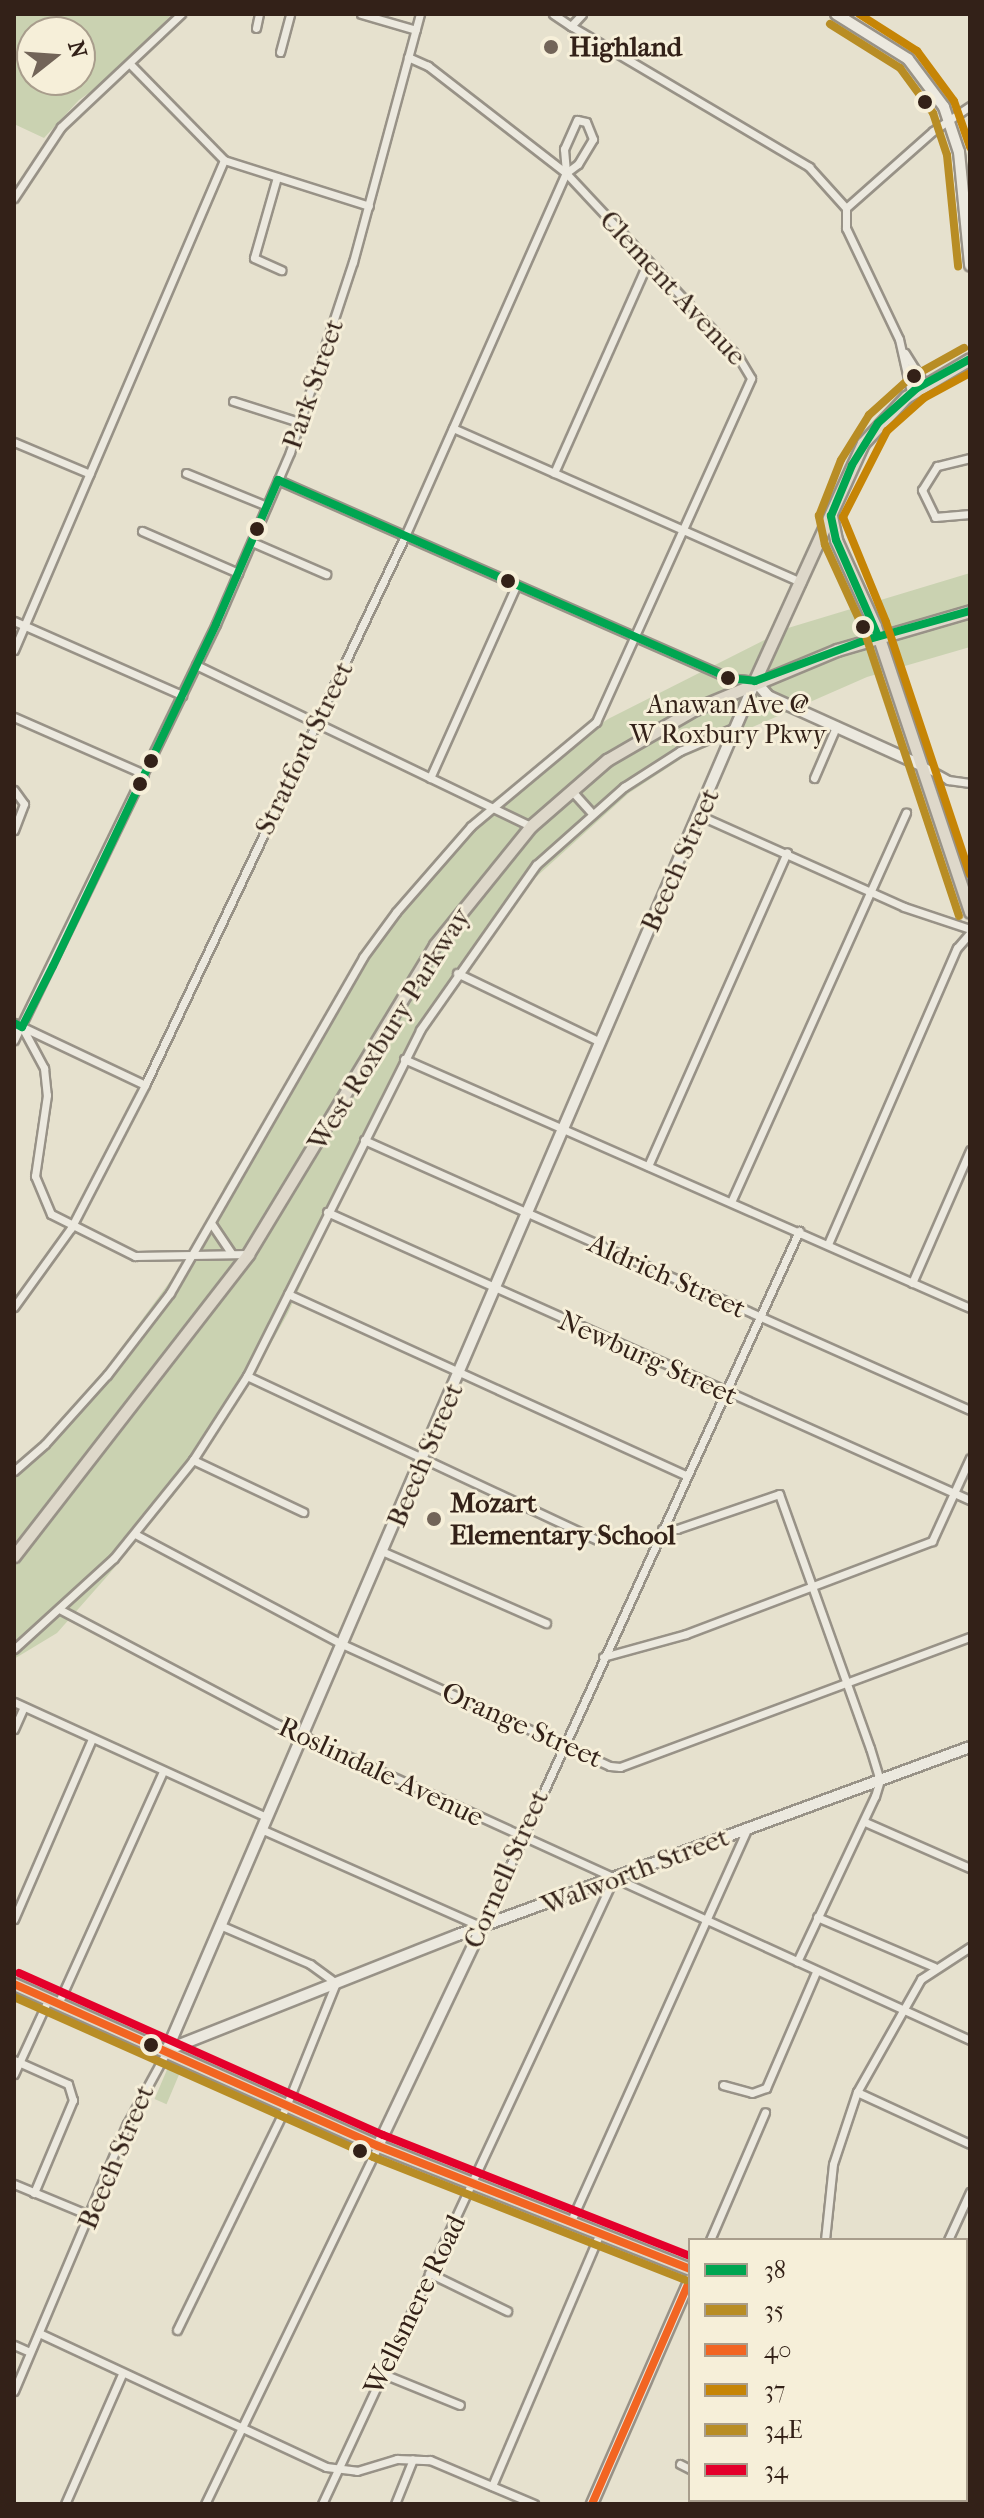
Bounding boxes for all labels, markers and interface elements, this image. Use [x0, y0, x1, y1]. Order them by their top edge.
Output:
north arrow [16, 16, 96, 96]
place label: Highland [569, 30, 682, 64]
marker: Highland [540, 36, 562, 58]
text: N [62, 38, 92, 61]
unlabelled marker [917, 94, 933, 110]
street label: Clement Avenue [593, 204, 753, 372]
street label: Park Street [275, 314, 351, 454]
unlabelled marker [906, 368, 922, 384]
unlabelled marker [249, 521, 265, 537]
unlabelled marker [500, 573, 516, 589]
unlabelled marker [855, 619, 871, 635]
street label: Stratford Street [248, 656, 360, 840]
marker: Anawan Ave @ W Roxbury Pkwy [720, 670, 736, 686]
place label: Anawan Ave @ W Roxbury Pkwy [630, 689, 826, 750]
unlabelled marker [143, 753, 159, 769]
unlabelled marker [132, 776, 148, 792]
street label: Beech Street [633, 783, 727, 937]
street label: West Roxbury Parkway [300, 901, 478, 1157]
street label: Aldrich Street [583, 1226, 751, 1326]
street label: Newburg Street [553, 1304, 743, 1412]
street label: Beech Street [379, 1378, 471, 1532]
place label: Mozart Elementary School [450, 1486, 676, 1552]
marker: Mozart Elementary School [425, 1510, 443, 1528]
street label: Orange Street [437, 1675, 607, 1775]
street label: Roslindale Avenue [273, 1710, 489, 1834]
street label: Cornell Street [456, 1785, 556, 1953]
street label: Walworth Street [537, 1820, 733, 1922]
unlabelled marker [143, 2037, 159, 2053]
street label: Beech Street [70, 2080, 162, 2234]
unlabelled marker [352, 2143, 368, 2159]
street label: Wellsmere Road [357, 2209, 473, 2401]
legend [688, 2238, 968, 2502]
text: 38 [764, 2256, 786, 2284]
text: 35 [764, 2296, 784, 2324]
text: 40 [764, 2336, 791, 2364]
text: 37 [764, 2376, 785, 2404]
text: 34E [764, 2416, 803, 2444]
text: 34 [764, 2456, 788, 2484]

